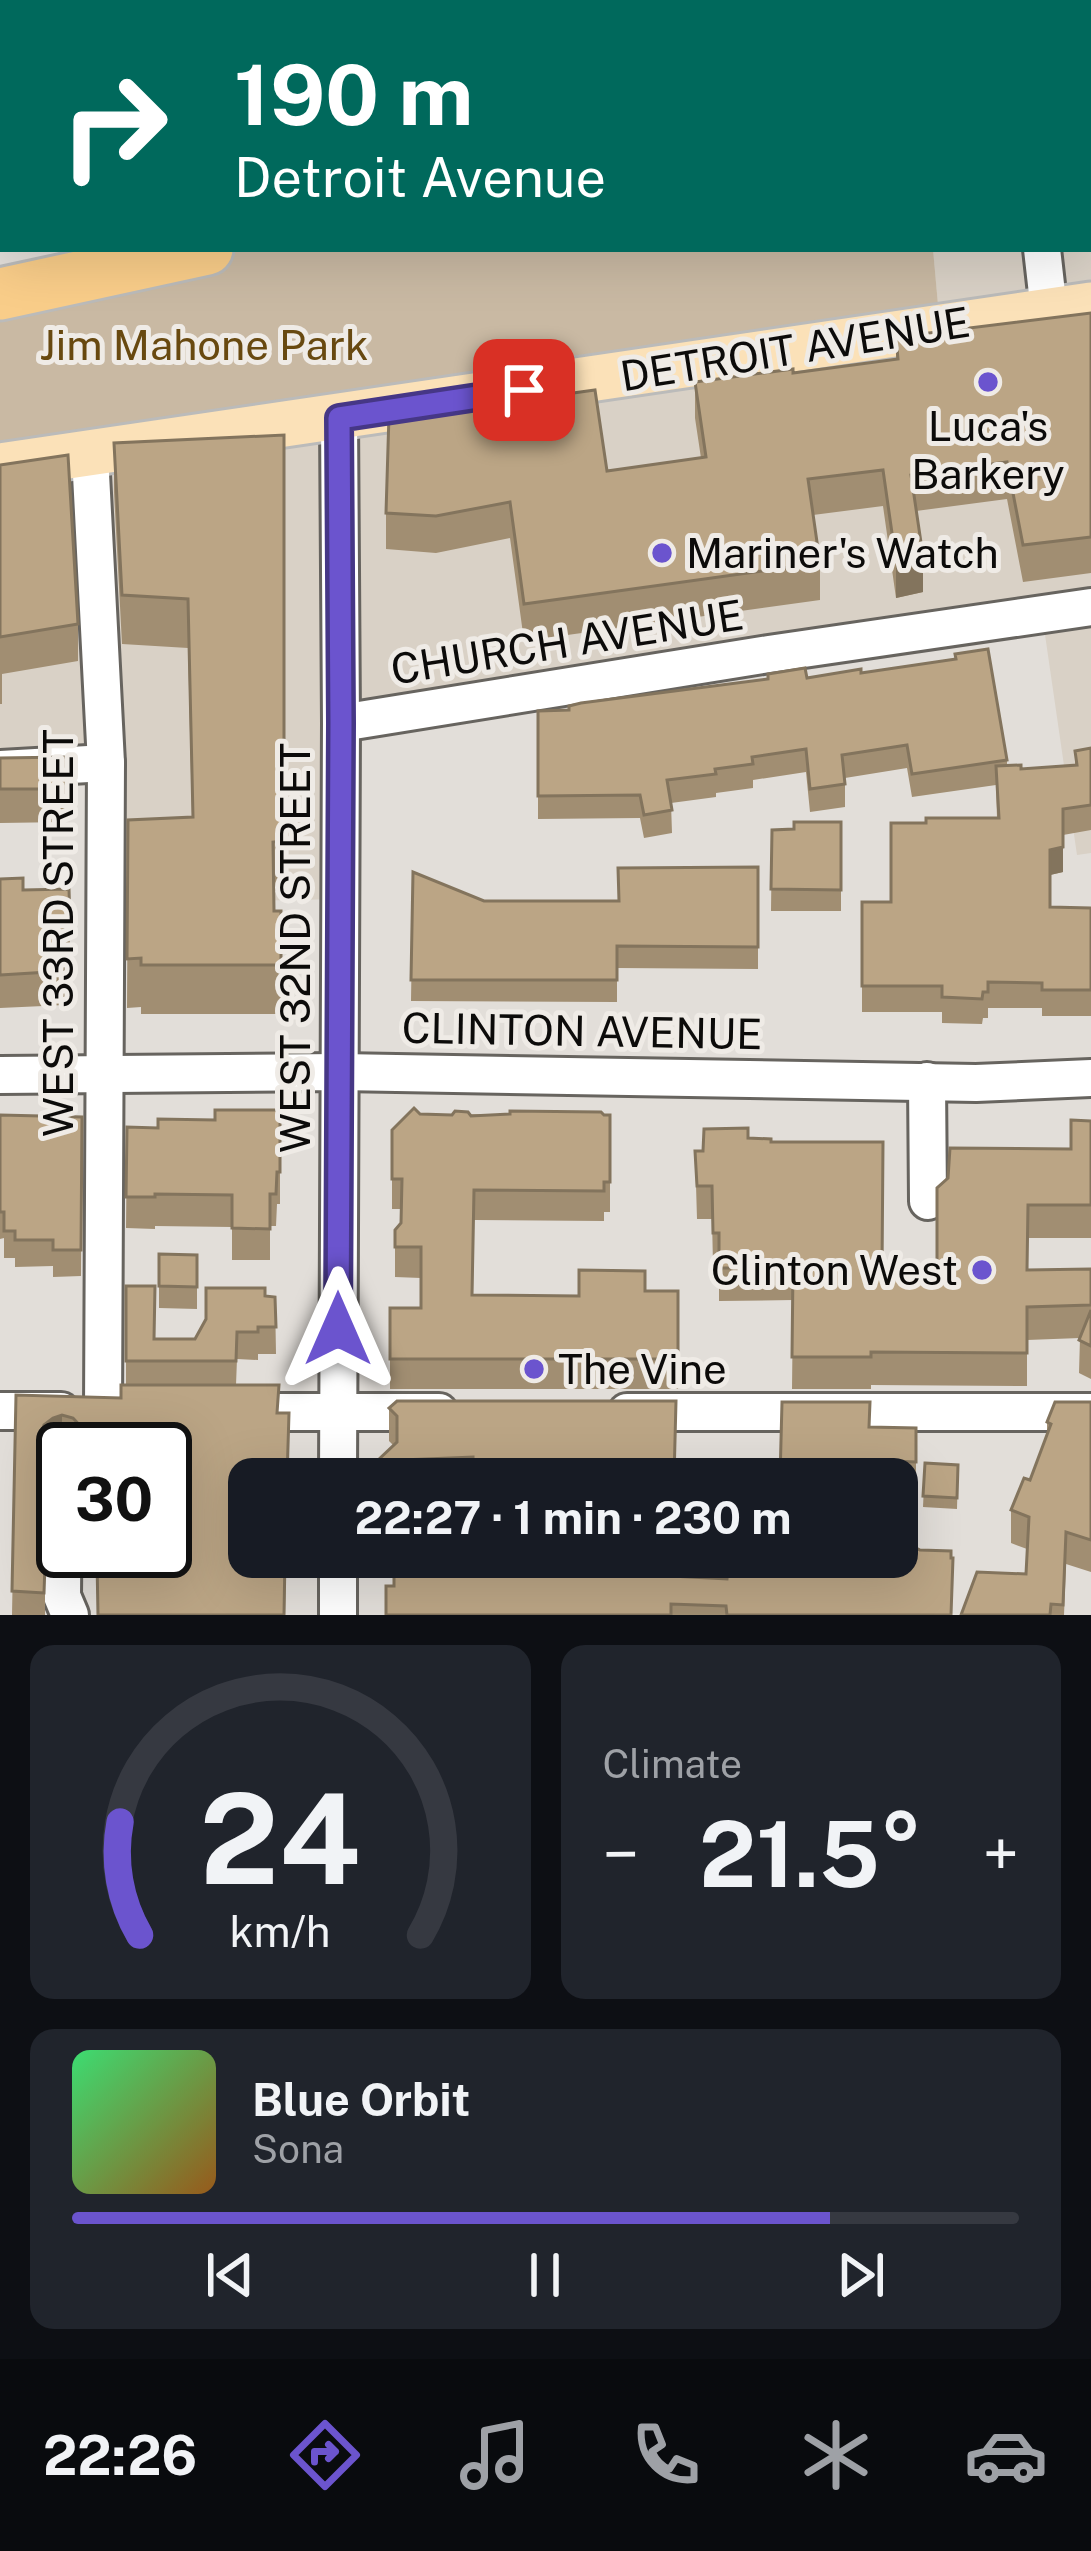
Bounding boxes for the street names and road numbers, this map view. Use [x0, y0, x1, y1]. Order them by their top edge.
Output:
street label: DETROIT AVENUE [617, 297, 973, 400]
street label: CHURCH AVENUE [387, 589, 747, 694]
street label: WEST 33RD STREET [33, 729, 82, 1137]
street label: WEST 32ND STREET [270, 743, 319, 1153]
street label: CLINTON AVENUE [401, 1003, 763, 1058]

